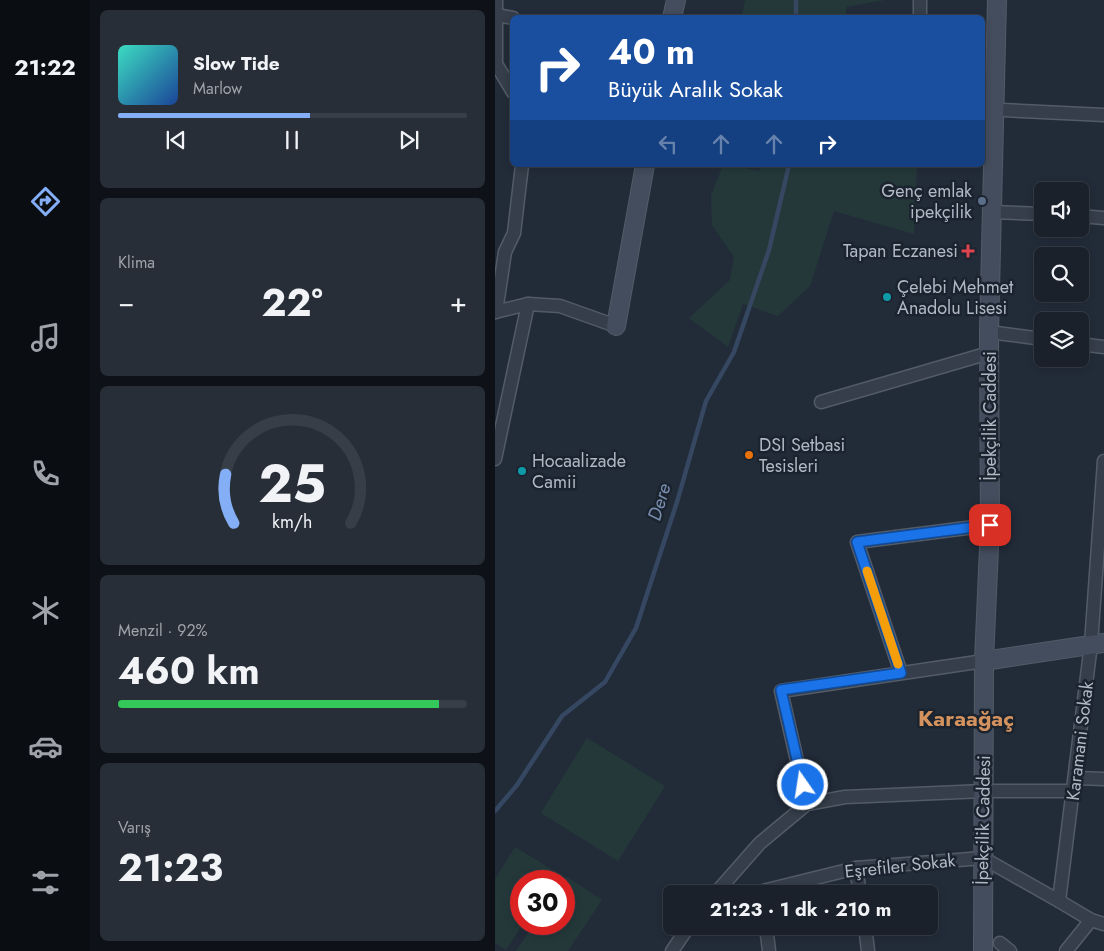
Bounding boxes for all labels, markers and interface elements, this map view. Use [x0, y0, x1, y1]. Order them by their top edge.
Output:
text: 40 m [608, 27, 695, 77]
icon: right [525, 35, 590, 100]
text: Slow Tide [193, 50, 280, 77]
text: 21:22 [14, 51, 76, 83]
text: Büyük Aralık Sokak [608, 73, 783, 105]
text: Marlow [193, 77, 242, 100]
icon: previous [162, 126, 190, 154]
icon: pause [278, 126, 306, 154]
icon: next [395, 126, 423, 154]
icon: left [654, 130, 682, 158]
icon: ahead [707, 130, 735, 158]
icon: ahead [760, 130, 788, 158]
icon: right [813, 130, 841, 158]
place label: Genç emlak ipekçilik [881, 178, 972, 225]
map controls [1034, 182, 1089, 367]
button: sound [1034, 182, 1089, 237]
icon: directions [28, 184, 63, 219]
marker: Genç emlak ipekçilik [976, 195, 988, 207]
place label: Tapan Eczanesi [843, 238, 958, 264]
marker: Tapan Eczanesi [962, 245, 974, 257]
button: search [1034, 247, 1089, 302]
text: Klima [118, 251, 155, 274]
place label: Çelebi Mehmet Anadolu Lisesi [897, 274, 1014, 321]
text: 22° [262, 275, 323, 330]
text: − [118, 282, 135, 323]
text: + [450, 282, 467, 323]
marker: Çelebi Mehmet Anadolu Lisesi [881, 291, 893, 303]
button: layers [1034, 312, 1089, 367]
icon: music [28, 320, 63, 355]
street label: İpekçilik Caddesi [977, 351, 1003, 481]
place label: DSI Setbasi Tesisleri [759, 432, 845, 479]
text: 25 [259, 446, 326, 522]
place label: Hocaalizade Camii [532, 448, 626, 495]
marker: DSI Setbasi Tesisleri [743, 449, 755, 461]
icon: phone [28, 456, 63, 491]
marker: Hocaalizade Camii [516, 465, 528, 477]
water label: Dere [641, 480, 678, 524]
pin [969, 504, 1011, 546]
text: km/h [272, 509, 313, 535]
icon: arrive [976, 511, 1004, 539]
icon: climate [28, 593, 63, 628]
text: Menzil · 92% [118, 619, 208, 642]
text: 460 km [118, 643, 260, 698]
street label: Karamani Sokak [1060, 680, 1100, 802]
district label: Karaağaç [918, 702, 1014, 734]
icon: car [28, 729, 63, 764]
street label: İpekçilik Caddesi [969, 755, 997, 885]
position arrow [776, 758, 828, 810]
text: Varış [118, 816, 151, 839]
text: 21:23 [118, 840, 223, 895]
street label: Eşrefiler Sokak [843, 847, 957, 885]
icon: filters [28, 865, 63, 900]
speed limit sign: 30 [510, 870, 575, 935]
text: 21:23 · 1 dk · 210 m [710, 896, 891, 923]

